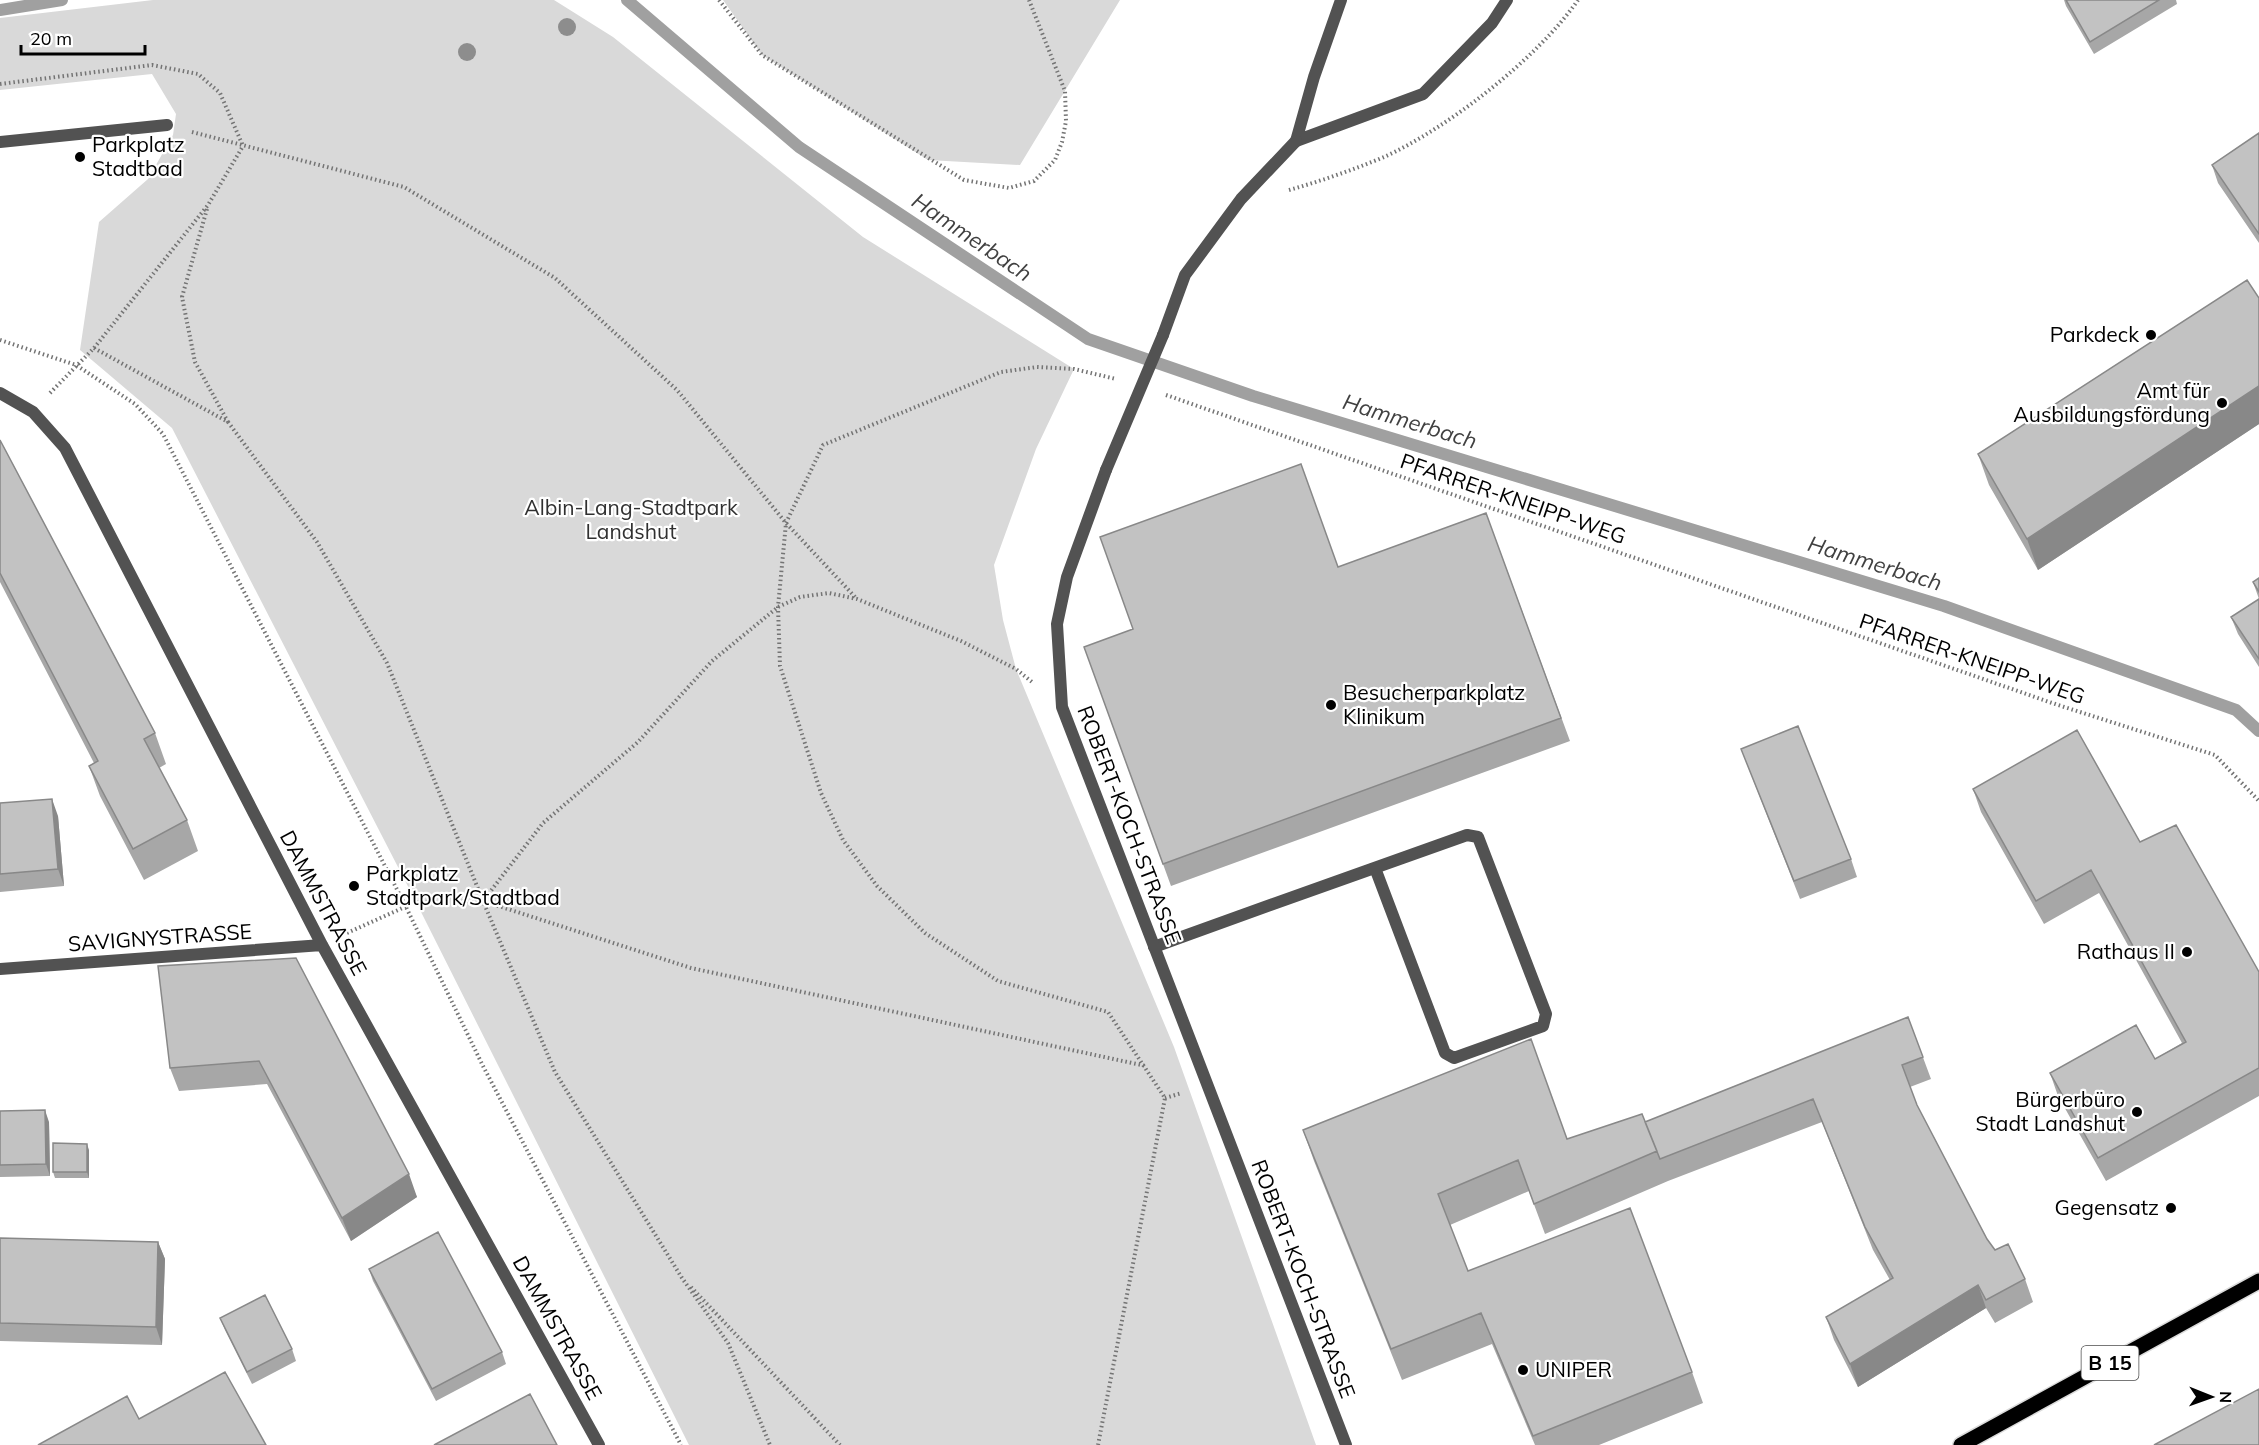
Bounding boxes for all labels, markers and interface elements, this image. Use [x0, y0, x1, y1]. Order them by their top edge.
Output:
scale bar [21, 18, 146, 56]
text: 20 m [30, 27, 72, 50]
place label: Parkplatz Stadtbad [92, 131, 185, 181]
marker: Parkplatz Stadtbad [73, 150, 87, 164]
water label: Hammerbach [907, 187, 1037, 287]
place label: Parkdeck [2050, 321, 2139, 347]
marker: Parkdeck [2144, 328, 2158, 342]
place label: Amt für Ausbildungsfördung [2013, 377, 2210, 427]
water label: Hammerbach [1340, 387, 1480, 455]
marker: Amt für Ausbildungsfördung [2215, 396, 2229, 410]
street label: PFARRER-KNEIPP-WEG [1397, 447, 1630, 549]
park label: Albin-Lang-Stadtpark Landshut [524, 494, 738, 544]
water label: Hammerbach [1805, 529, 1945, 597]
street label: PFARRER-KNEIPP-WEG [1856, 607, 2089, 709]
place label: Besucherparkplatz Klinikum [1343, 679, 1525, 729]
marker: Besucherparkplatz Klinikum [1324, 698, 1338, 712]
street label: ROBERT-KOCH-STRASSE [1072, 702, 1188, 948]
street label: DAMMSTRASSE [275, 826, 373, 979]
place label: Parkplatz Stadtpark/Stadtbad [366, 860, 560, 910]
marker: Parkplatz Stadtpark/Stadtbad [347, 879, 361, 893]
street label: SAVIGNYSTRASSE [67, 918, 253, 956]
place label: Rathaus II [2077, 938, 2175, 964]
marker: Rathaus II [2180, 945, 2194, 959]
place label: Bürgerbüro Stadt Landshut [1975, 1086, 2125, 1136]
marker: Bürgerbüro Stadt Landshut [2130, 1105, 2144, 1119]
street label: ROBERT-KOCH-STRASSE [1246, 1156, 1362, 1402]
place label: Gegensatz [2055, 1194, 2159, 1220]
marker: Gegensatz [2164, 1201, 2178, 1215]
street label: DAMMSTRASSE [508, 1251, 608, 1404]
road number: B 15 [2082, 1346, 2138, 1380]
place label: UNIPER [1535, 1356, 1612, 1382]
marker: UNIPER [1516, 1363, 1530, 1377]
north arrow [2181, 1367, 2241, 1427]
text: N [2216, 1391, 2236, 1403]

